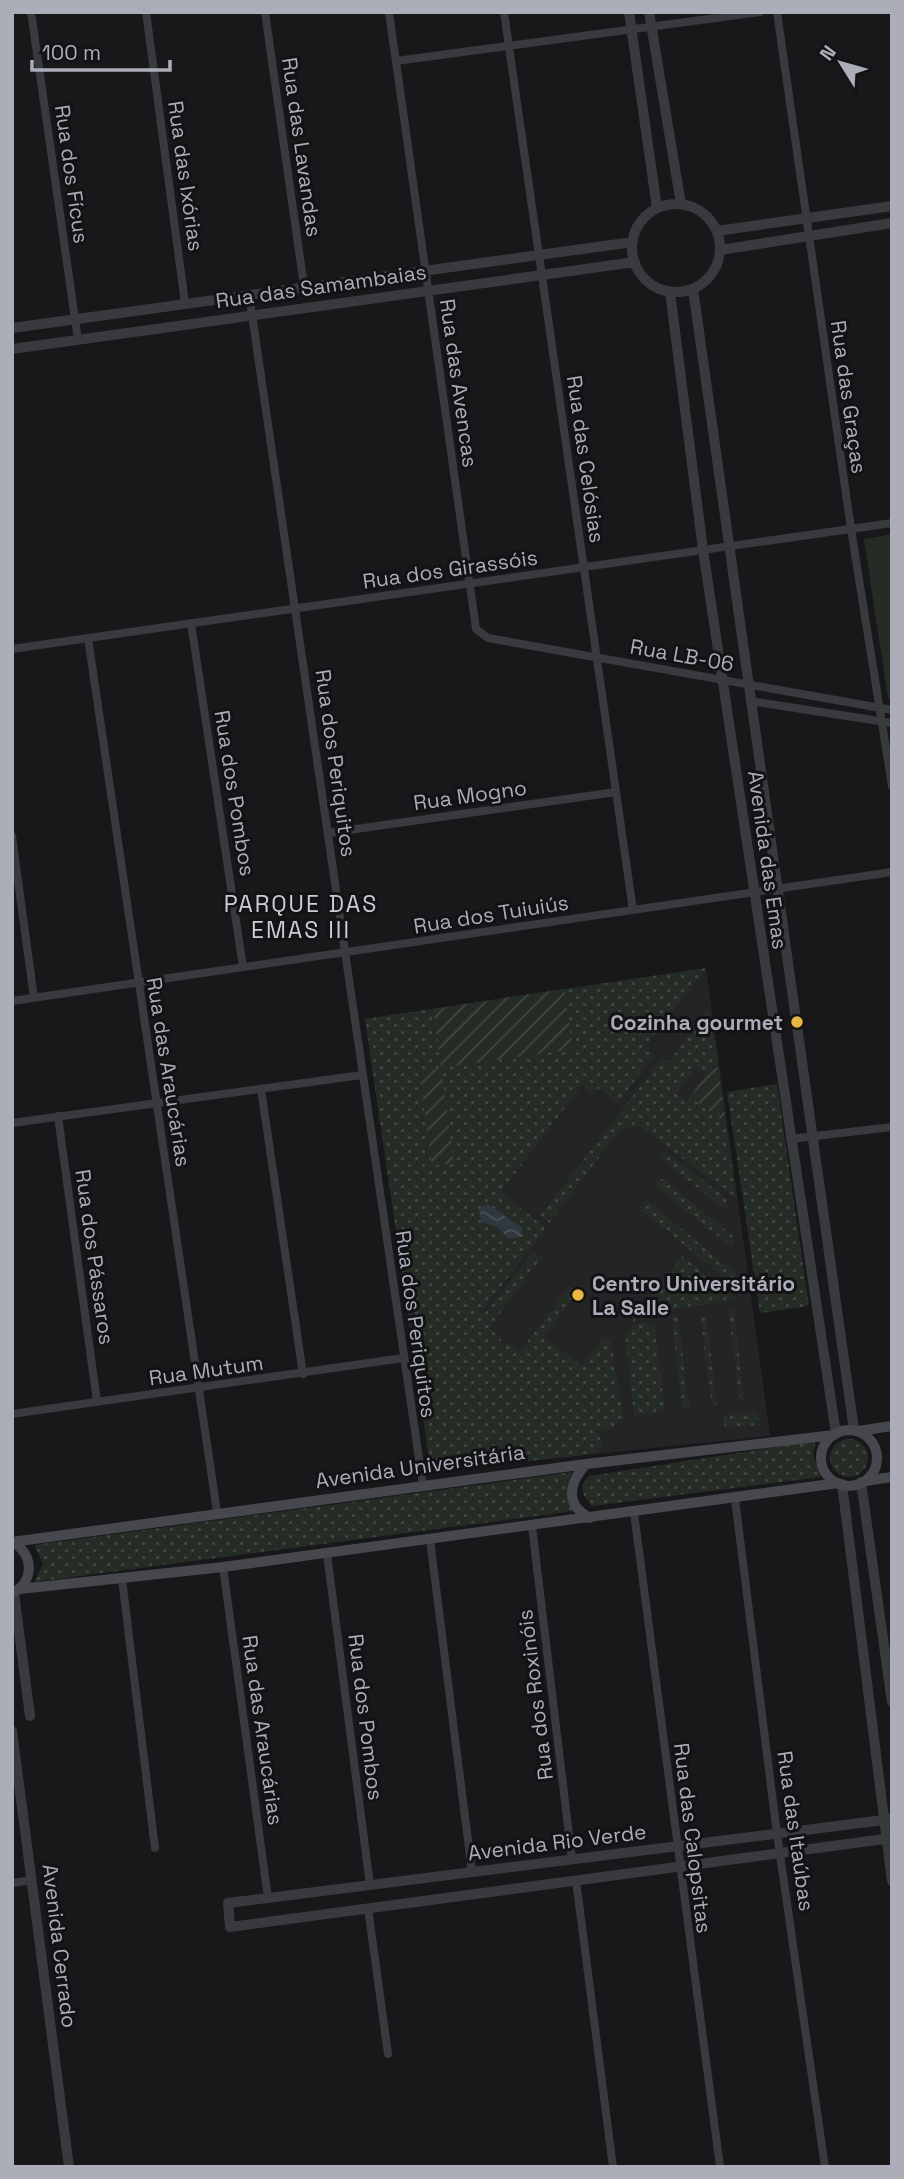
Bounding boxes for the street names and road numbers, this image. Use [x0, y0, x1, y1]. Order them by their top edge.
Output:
street label: Rua das Lavandas [276, 55, 328, 239]
street label: Rua das Ixórias [162, 99, 210, 253]
street label: Rua dos Fícus [49, 103, 95, 245]
street label: Rua das Samambaias [214, 258, 428, 314]
street label: Rua das Avencas [434, 297, 484, 469]
street label: Rua das Graças [825, 319, 873, 475]
street label: Rua das Celósias [561, 374, 611, 544]
street label: Rua dos Girassóis [361, 543, 539, 595]
street label: Rua LB-06 [628, 633, 736, 677]
street label: Rua dos Periquitos [309, 667, 363, 859]
street label: Rua dos Pombos [209, 708, 261, 878]
street label: Avenida das Emas [742, 769, 794, 951]
street label: Rua Mogno [412, 774, 528, 816]
street label: Rua dos Tuiuiús [412, 888, 570, 940]
street label: Rua das Araucárias [141, 975, 197, 1169]
street label: Rua dos Pássaros [69, 1168, 121, 1346]
street label: Rua dos Periquitos [389, 1228, 443, 1420]
street label: Rua Mutum [147, 1349, 265, 1391]
street label: Avenida Universitária [314, 1438, 526, 1494]
street label: Rua dos Roxinóis [511, 1608, 559, 1782]
street label: Rua dos Pombos [342, 1632, 390, 1802]
street label: Rua das Araucárias [236, 1633, 290, 1827]
street label: Rua das Calopsitas [668, 1741, 718, 1935]
street label: Rua das Itaúbas [771, 1749, 821, 1913]
street label: Avenida Rio Verde [466, 1818, 648, 1866]
street label: Avenida Cerrado [37, 1863, 83, 2029]

